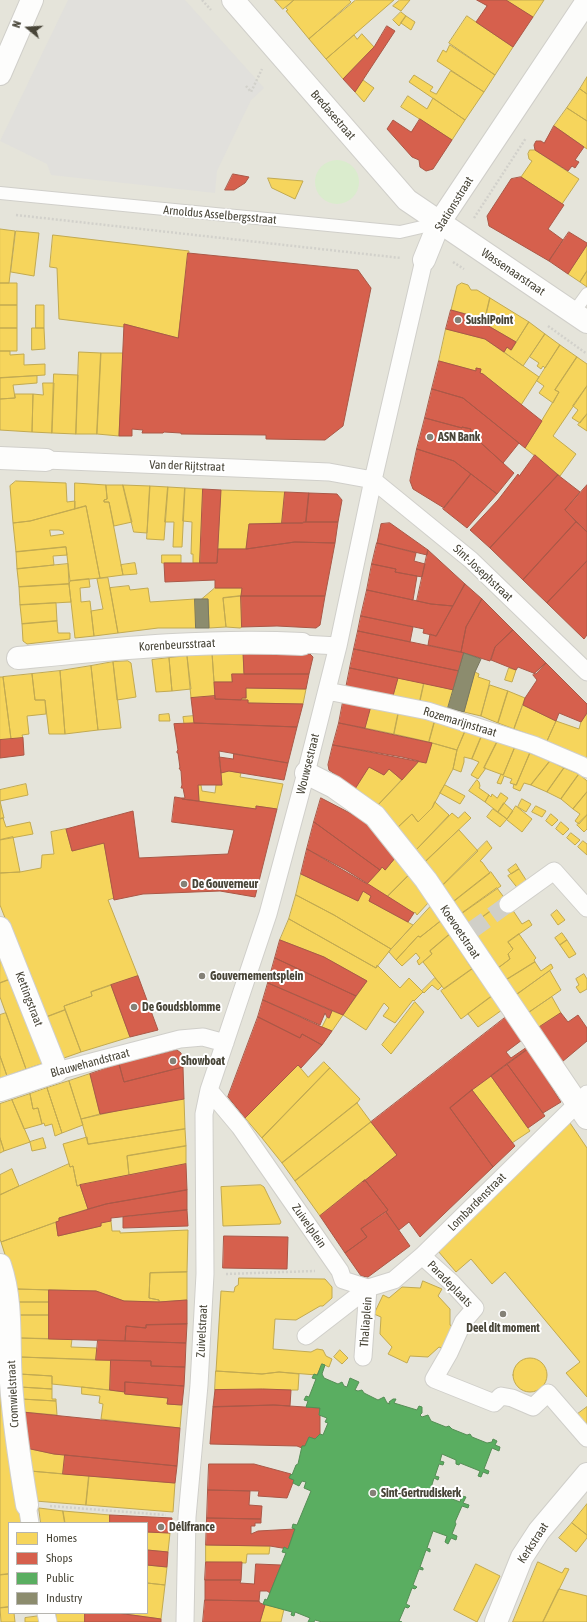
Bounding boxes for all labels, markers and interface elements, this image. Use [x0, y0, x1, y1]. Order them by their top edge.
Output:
north arrow [8, 8, 48, 48]
text: N [10, 19, 23, 29]
street label: Bredasestraat [307, 87, 359, 143]
street label: Stationsstraat [432, 174, 476, 234]
street label: Arnoldus Asselbergsstraat [163, 203, 277, 227]
street label: Wassenaarstraat [478, 245, 548, 299]
place label: SushiPoint [466, 313, 513, 327]
marker: SushiPoint [453, 315, 463, 325]
place label: ASN Bank [438, 430, 480, 444]
marker: ASN Bank [425, 432, 435, 442]
street label: Van der Rijtstraat [149, 457, 225, 475]
street label: Sint-Josephstraat [450, 542, 516, 604]
street label: Korenbeursstraat [138, 636, 216, 654]
street label: Rozemarijnstraat [422, 704, 498, 740]
street label: Wouwsestraat [293, 732, 323, 796]
place label: De Gouverneur [192, 877, 258, 891]
marker: De Gouverneur [179, 879, 189, 889]
street label: Koevoetstraat [437, 902, 483, 962]
place label: Gouvernementsplein [210, 969, 303, 983]
street label: Kettingstraat [12, 970, 46, 1028]
marker: Gouvernementsplein [197, 971, 207, 981]
place label: De Goudsblomme [142, 1000, 221, 1014]
marker: De Goudsblomme [129, 1002, 139, 1012]
street label: Blauwehandstraat [49, 1046, 131, 1080]
place label: Showboat [181, 1054, 225, 1068]
marker: Showboat [168, 1056, 178, 1066]
street label: Lombardenstraat [445, 1170, 509, 1234]
street label: Zuivelplein [289, 1201, 329, 1251]
street label: Paradeplaats [424, 1258, 476, 1310]
street label: Thaliaplein [357, 1296, 375, 1348]
street label: Zuivelstraat [193, 1304, 211, 1358]
marker: Deel dit moment [498, 1309, 508, 1319]
place label: Deel dit moment [466, 1321, 540, 1335]
street label: Cromwielstraat [4, 1360, 22, 1428]
place label: Sint-Gertrudiskerk [381, 1486, 461, 1500]
marker: Sint-Gertrudiskerk [368, 1488, 378, 1498]
place label: Délifrance [169, 1520, 215, 1534]
street label: Kerkstraat [515, 1520, 551, 1566]
legend [8, 1522, 148, 1614]
marker: Délifrance [156, 1522, 166, 1532]
text: Homes [46, 1531, 77, 1545]
text: Shops [46, 1551, 72, 1565]
text: Public [46, 1571, 74, 1585]
text: Industry [46, 1591, 83, 1605]

